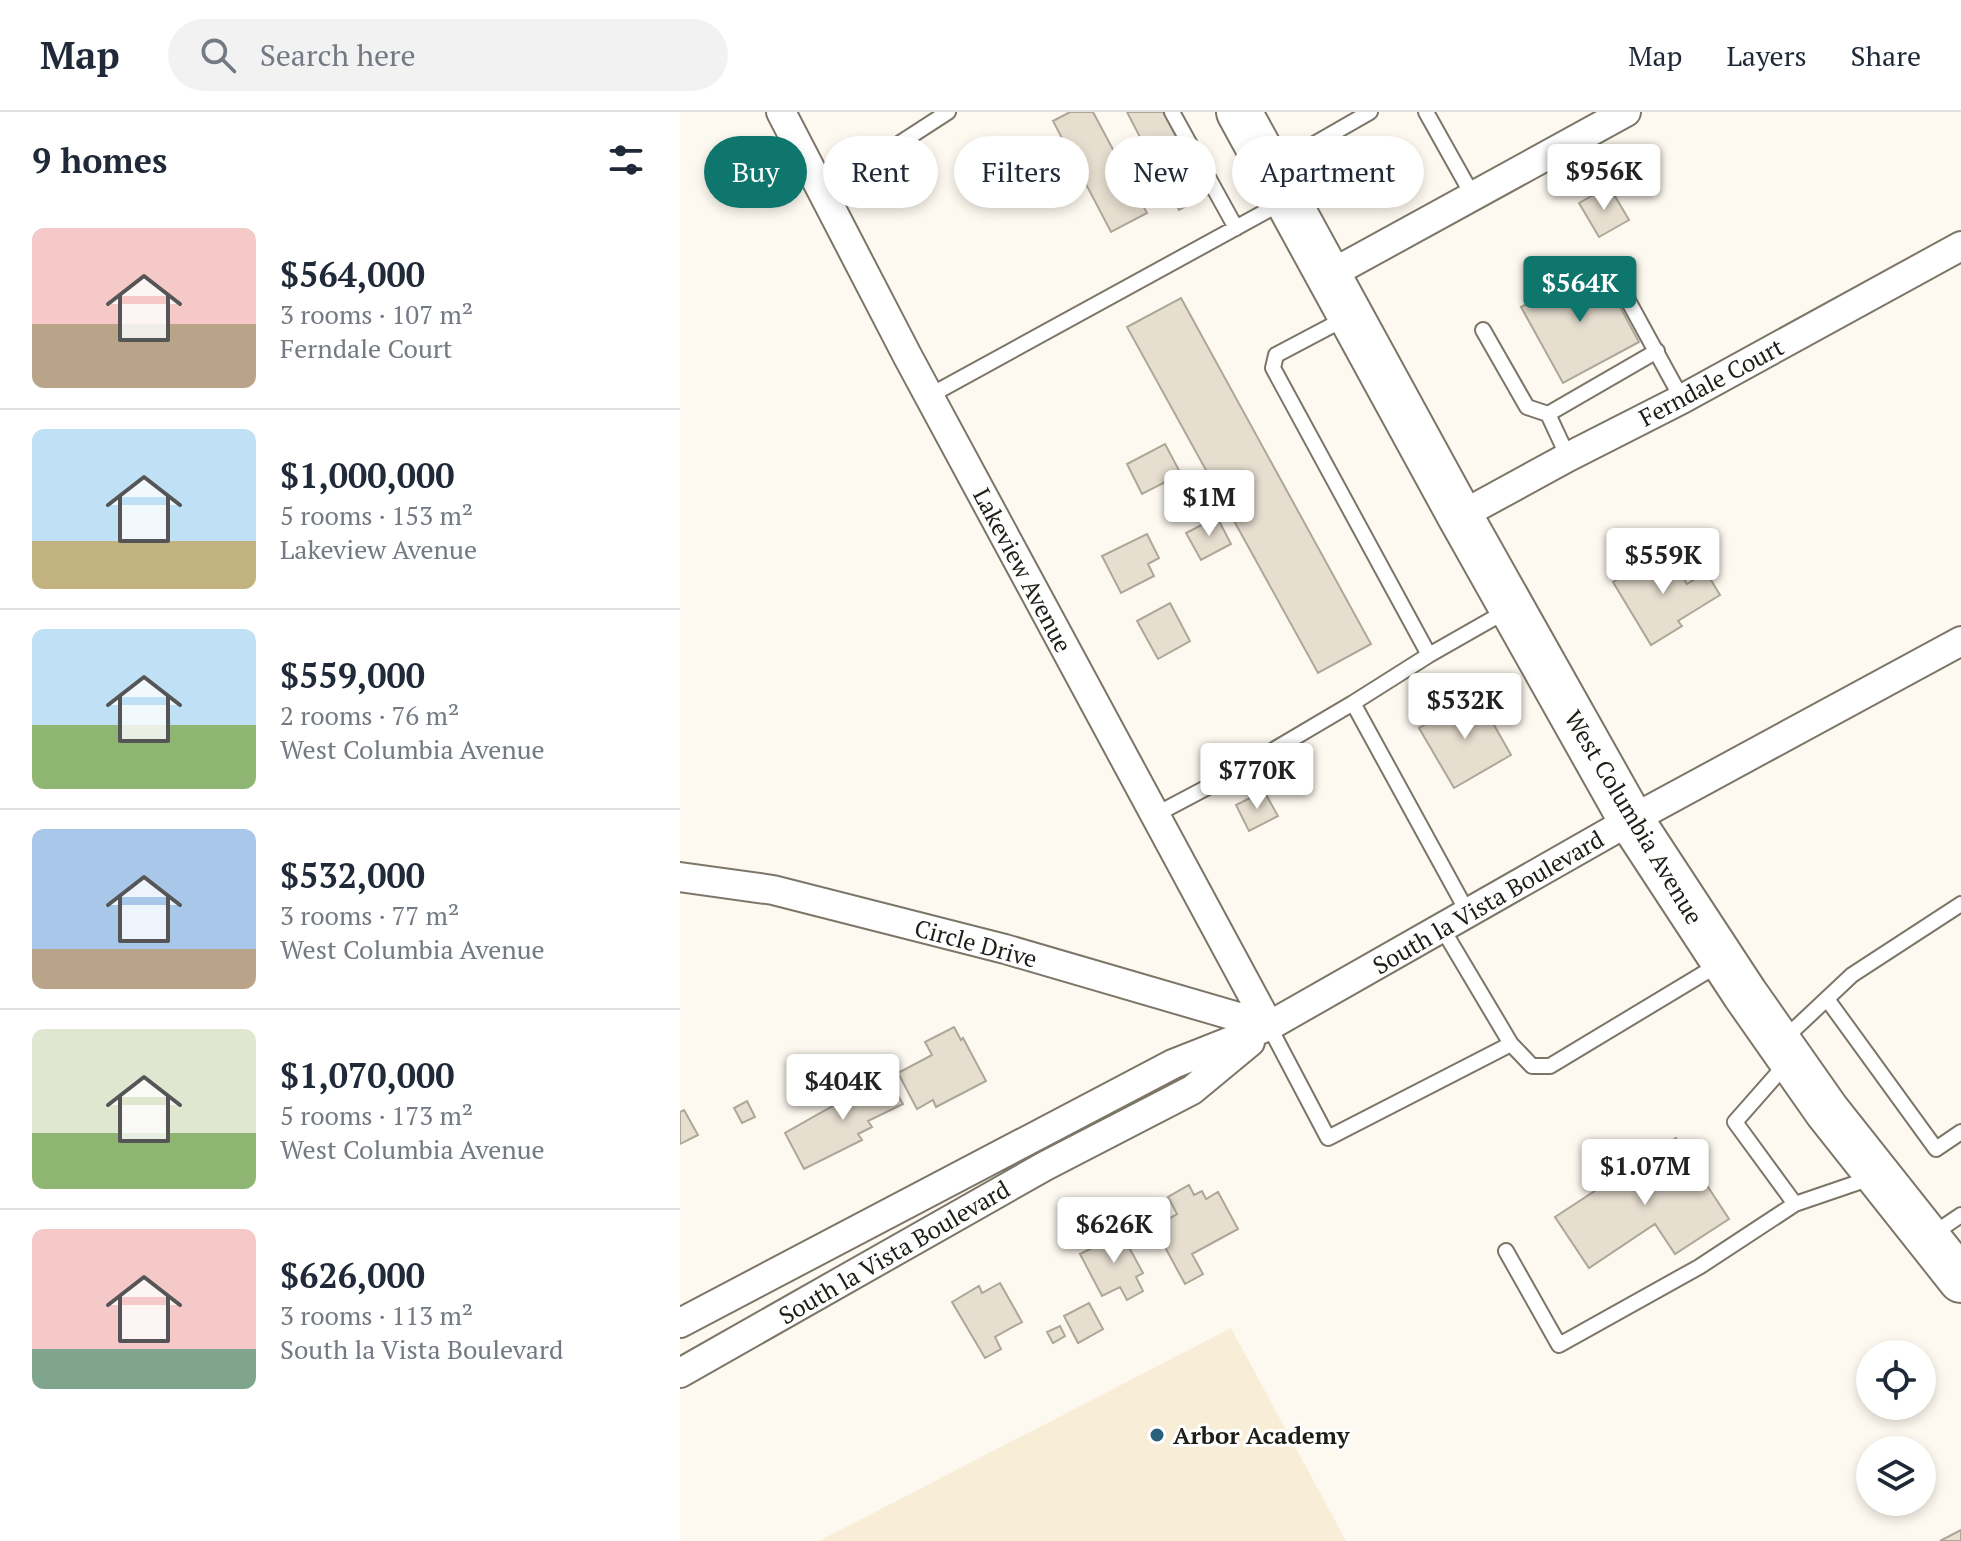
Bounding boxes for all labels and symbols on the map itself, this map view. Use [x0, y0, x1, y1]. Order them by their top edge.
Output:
pin: $956K [1548, 144, 1660, 212]
pin: $564K [1524, 256, 1636, 324]
street label: Ferndale Court [1633, 330, 1789, 434]
pin: $1M [1170, 470, 1248, 538]
street label: Lakeview Avenue [966, 482, 1080, 658]
pin: $559K [1607, 528, 1719, 596]
pin: $532K [1409, 673, 1521, 741]
street label: West Columbia Avenue [1557, 704, 1711, 930]
pin: $770K [1201, 743, 1313, 811]
street label: South la Vista Boulevard [1367, 823, 1609, 981]
street label: Circle Drive [911, 911, 1041, 975]
pin: $404K [787, 1054, 899, 1122]
pin: $1.07M [1580, 1139, 1710, 1207]
street label: South la Vista Boulevard [773, 1173, 1015, 1331]
pin: $626K [1058, 1197, 1170, 1265]
place label: Arbor Academy [1173, 1419, 1351, 1451]
marker: Arbor Academy [1148, 1426, 1166, 1444]

